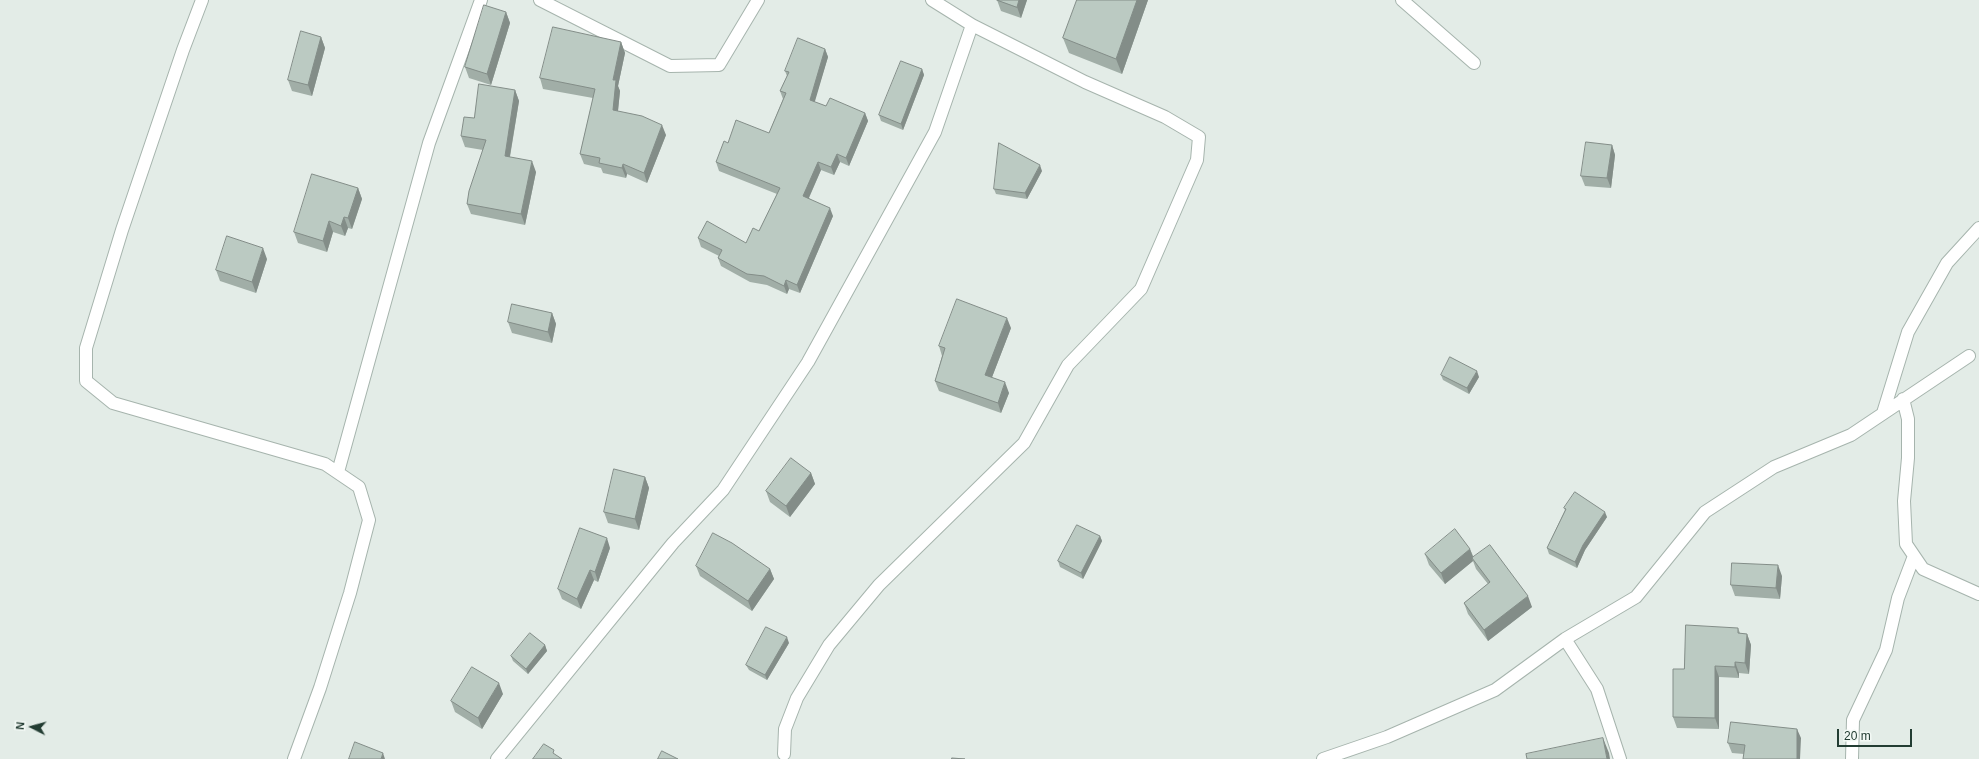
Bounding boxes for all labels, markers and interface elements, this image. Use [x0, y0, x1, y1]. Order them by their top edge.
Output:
north arrow [12, 707, 52, 747]
text: N [14, 721, 26, 730]
scale bar [1839, 721, 1914, 747]
text: 20 m [1844, 729, 1871, 743]

